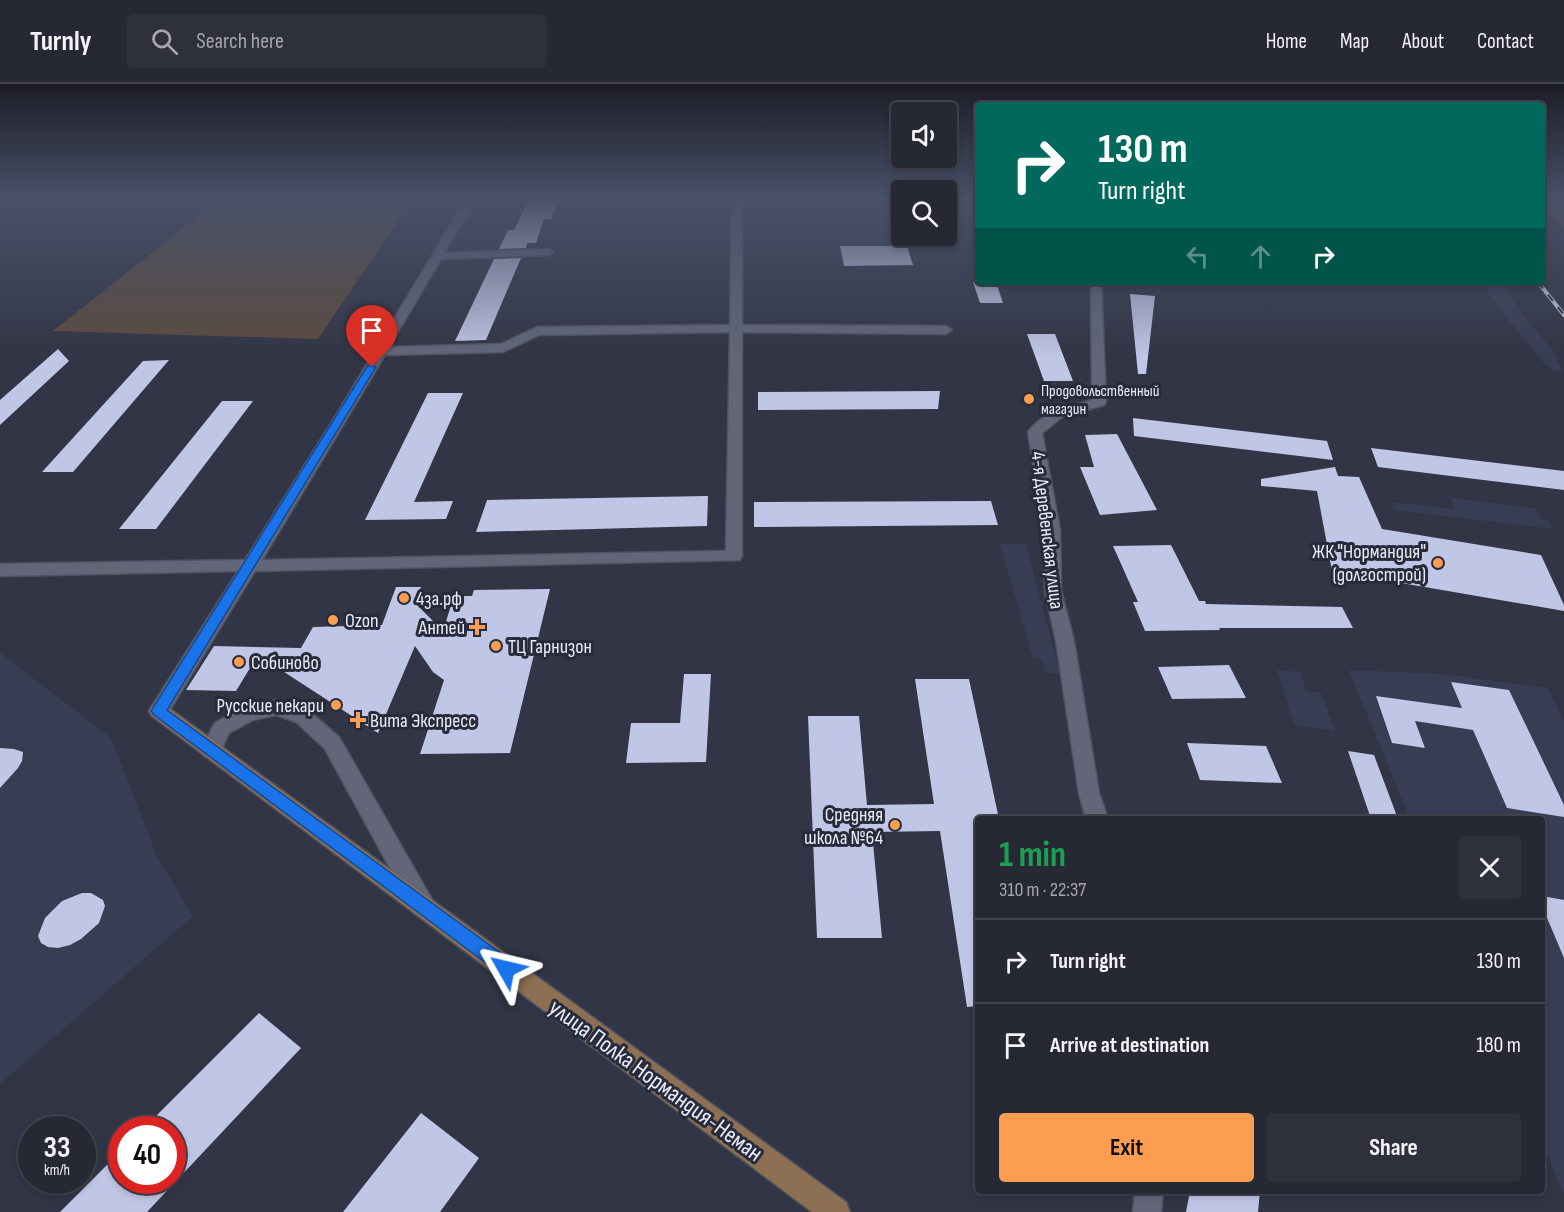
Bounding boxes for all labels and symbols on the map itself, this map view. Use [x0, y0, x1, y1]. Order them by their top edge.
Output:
pin [346, 305, 397, 367]
place label: Продовольственный магазин [1041, 382, 1159, 419]
marker: Продовольственный магазин [1022, 392, 1036, 406]
street label: 4-я Деревенская улица [1025, 450, 1069, 610]
place label: ЖК "Нормандия" (долгострой) [1312, 540, 1426, 587]
marker: ЖК "Нормандия" (долгострой) [1431, 556, 1445, 570]
place label: 4за.рф [416, 587, 462, 611]
marker: 4за.рф [397, 591, 411, 605]
place label: Ozon [345, 609, 379, 633]
marker: Ozon [326, 613, 340, 627]
place label: Антей [417, 616, 465, 640]
marker: Антей [470, 620, 484, 634]
place label: ТЦ Гарнизон [508, 635, 592, 659]
marker: ТЦ Гарнизон [489, 639, 503, 653]
place label: Собиново [251, 651, 319, 675]
marker: Собиново [232, 655, 246, 669]
place label: Русские пекари [217, 694, 324, 718]
marker: Русские пекари [329, 698, 343, 712]
place label: Вита Экспресс [370, 709, 476, 733]
marker: Вита Экспресс [351, 713, 365, 727]
place label: Средняя школа №64 [804, 803, 883, 850]
marker: Средняя школа №64 [888, 818, 902, 832]
position arrow [474, 937, 538, 1001]
street label: улица Полка Нормандия-Неман [543, 993, 768, 1168]
speed limit sign: 40 [108, 1116, 186, 1194]

